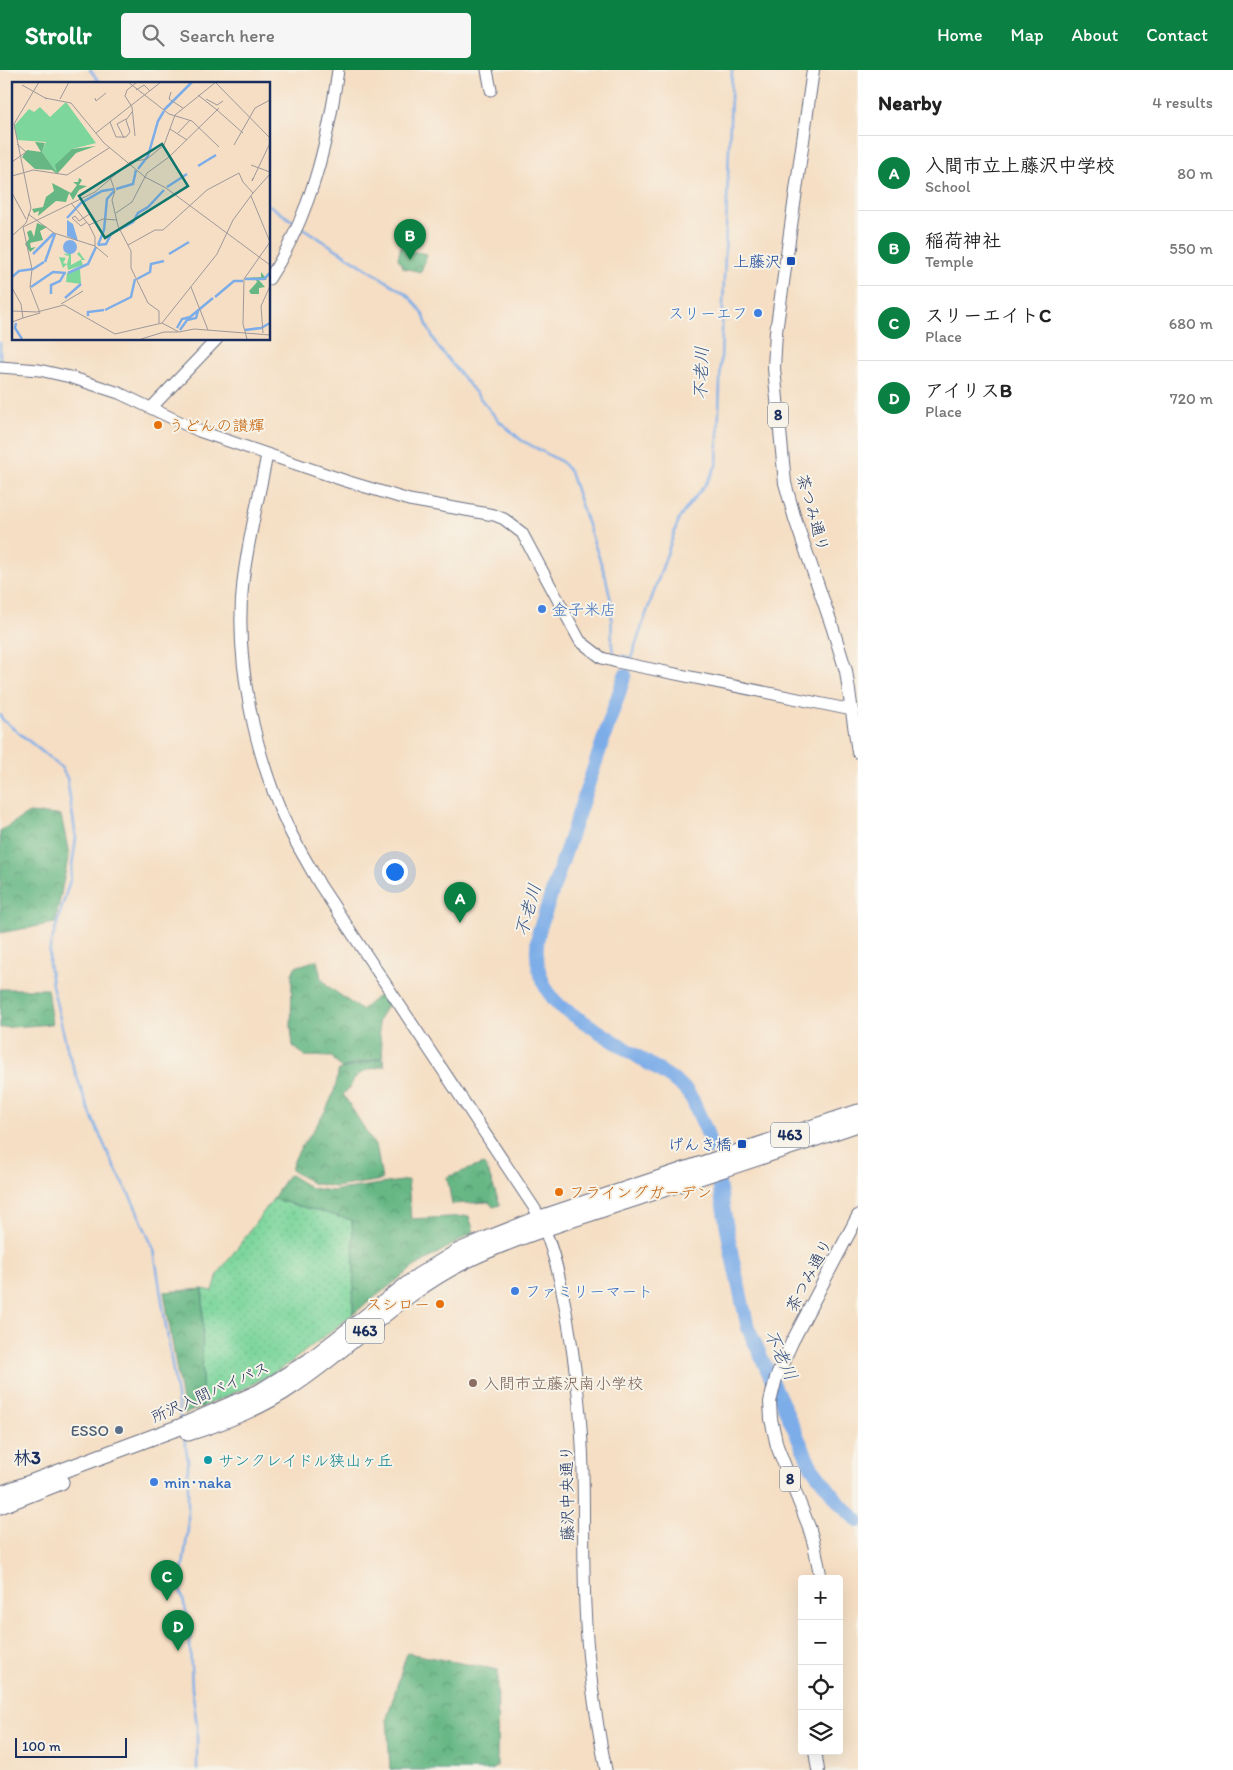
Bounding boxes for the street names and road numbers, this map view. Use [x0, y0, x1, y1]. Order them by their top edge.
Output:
road number: 8 [768, 402, 788, 428]
street label: 茶つみ通り [793, 472, 833, 554]
road number: 463 [771, 1122, 809, 1148]
street label: 茶つみ通り [782, 1235, 836, 1315]
road number: 463 [346, 1318, 384, 1344]
street label: 所沢入間バイパス [148, 1357, 272, 1427]
street label: 藤沢中央通り [557, 1445, 577, 1541]
road number: 8 [780, 1466, 800, 1492]

